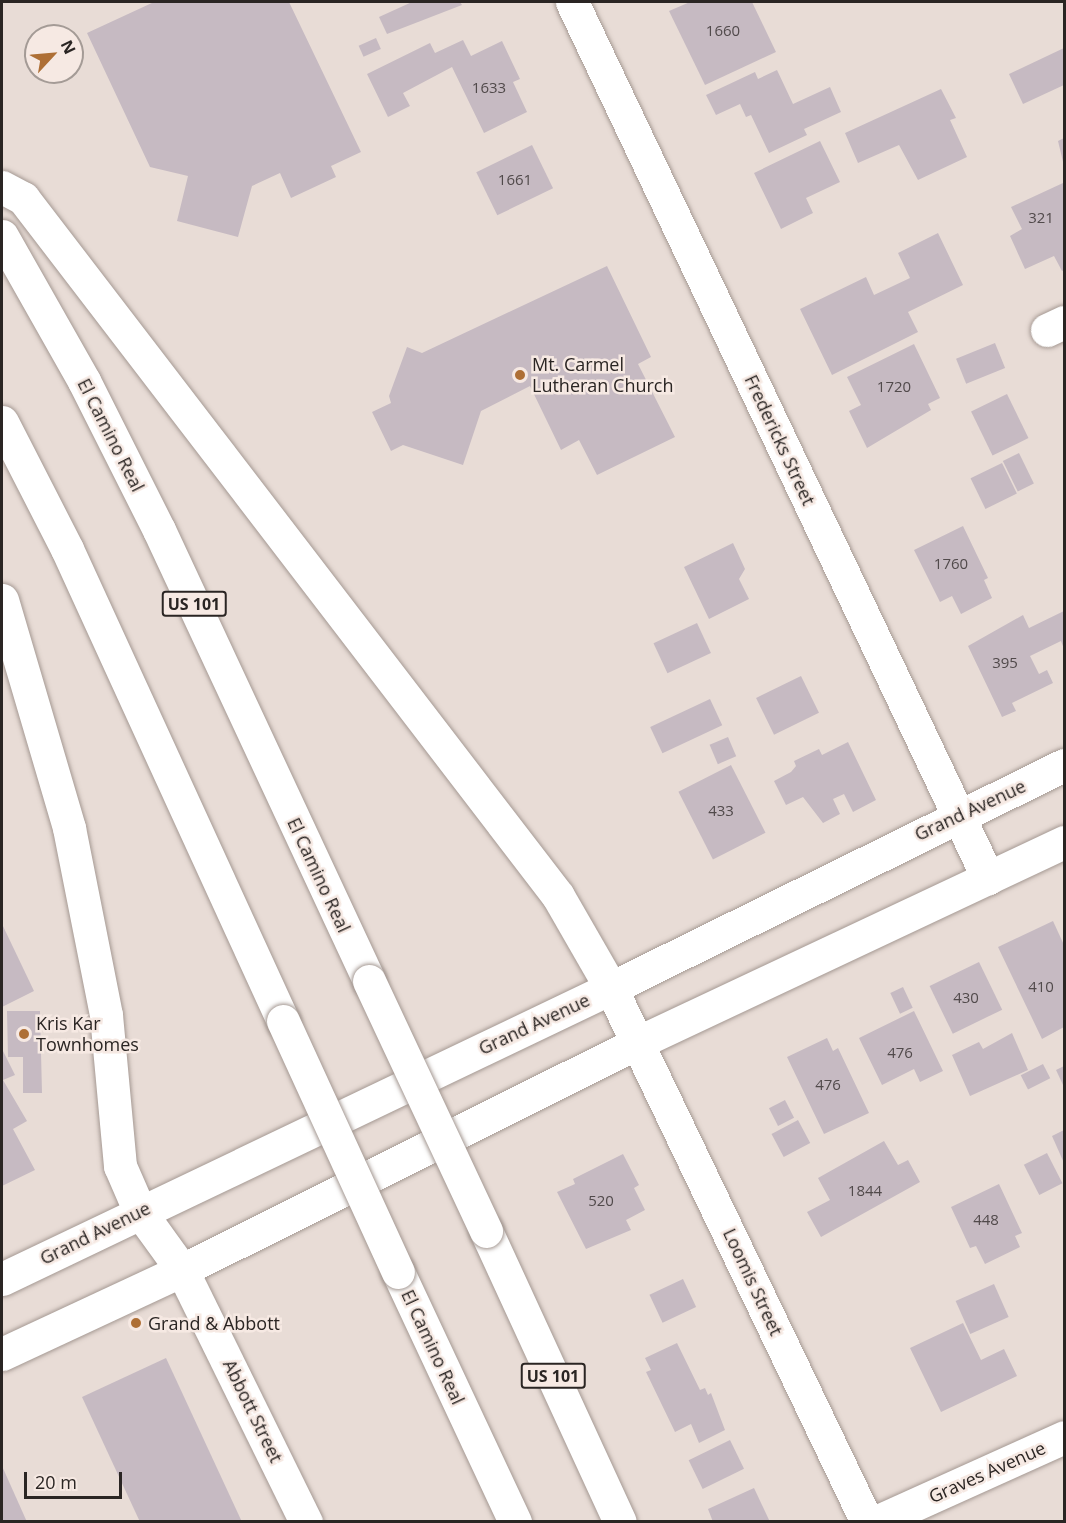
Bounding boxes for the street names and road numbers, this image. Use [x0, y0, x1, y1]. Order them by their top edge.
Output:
street label: Fredericks Street [740, 371, 820, 509]
street label: El Camino Real [73, 375, 149, 495]
road number: US 101 [161, 591, 227, 617]
street label: Grand Avenue [911, 775, 1029, 845]
street label: El Camino Real [283, 814, 355, 936]
street label: Grand Avenue [475, 989, 593, 1059]
street label: Grand Avenue [36, 1197, 154, 1269]
street label: Loomis Street [719, 1225, 787, 1339]
street label: El Camino Real [397, 1286, 469, 1408]
street label: Abbott Street [219, 1356, 287, 1466]
road number: US 101 [520, 1363, 586, 1389]
street label: Graves Avenue [925, 1437, 1049, 1507]

